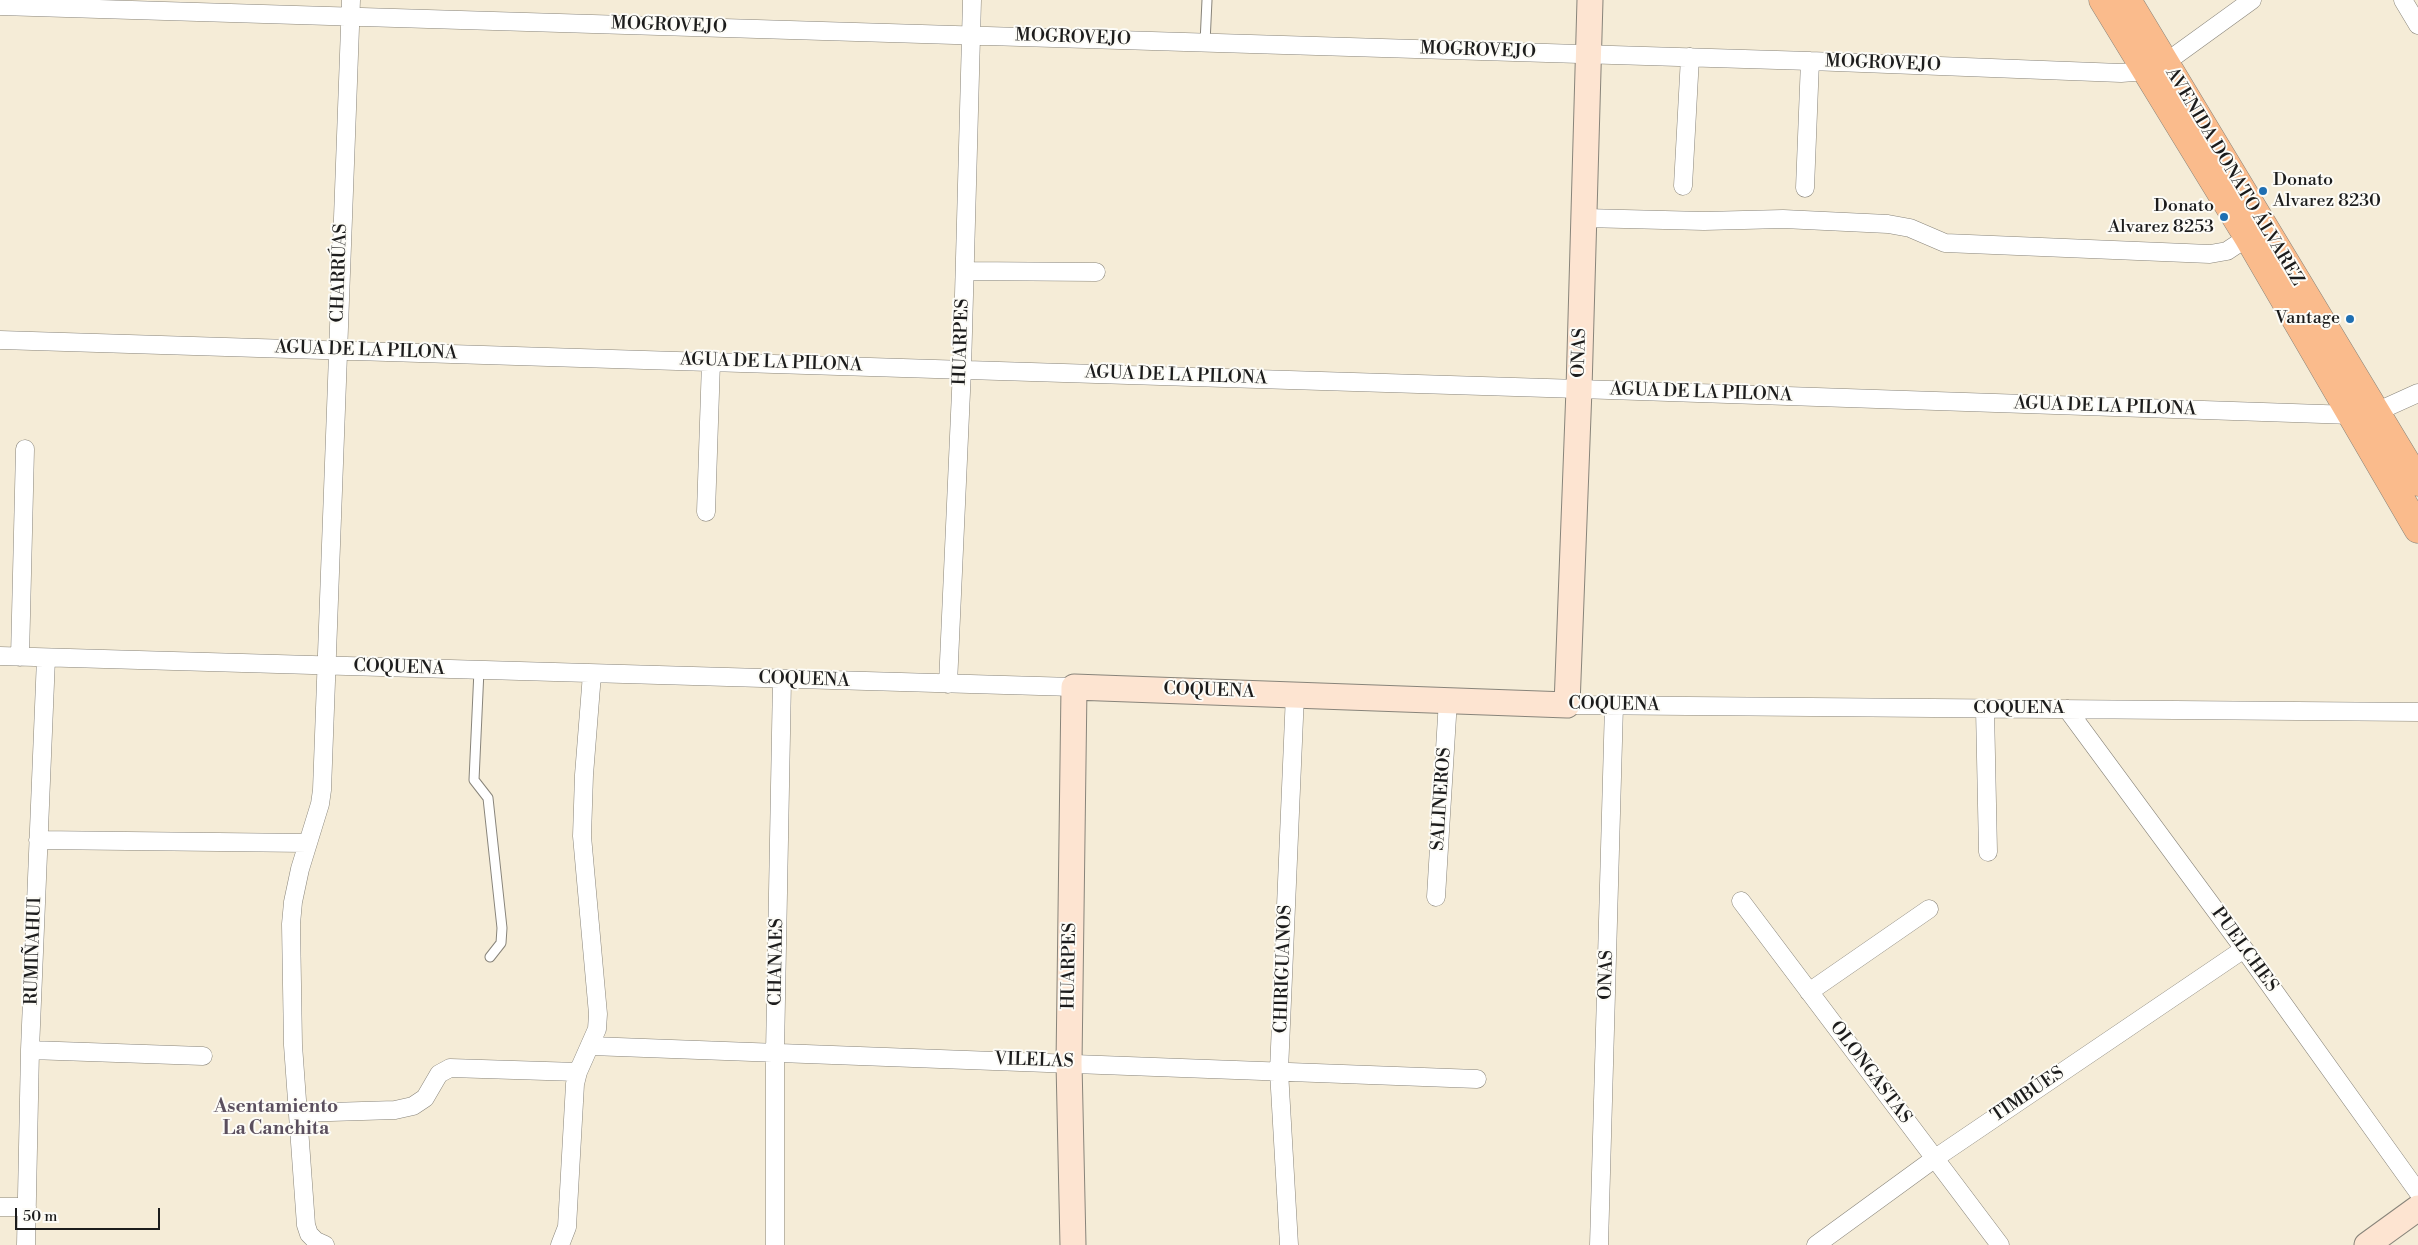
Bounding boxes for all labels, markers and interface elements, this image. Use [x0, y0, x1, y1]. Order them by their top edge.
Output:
street label: MOGROVEJO [611, 13, 727, 39]
street label: MOGROVEJO [1015, 25, 1131, 51]
street label: MOGROVEJO [1420, 38, 1536, 64]
street label: MOGROVEJO [1825, 51, 1941, 77]
street label: AVENIDA DONATO ÁLVAREZ [2160, 64, 2308, 290]
place label: Donato Alvarez 8230 [2273, 170, 2381, 212]
marker: Donato Alvarez 8230 [2257, 185, 2269, 197]
place label: Donato Alvarez 8253 [2108, 196, 2214, 238]
marker: Donato Alvarez 8253 [2218, 211, 2230, 223]
street label: CHARRÚAS [327, 223, 353, 323]
street label: HUARPES [950, 298, 974, 386]
place label: Vantage [2275, 308, 2340, 330]
marker: Vantage [2344, 313, 2356, 325]
street label: ONAS [1568, 328, 1592, 378]
street label: AGUA DE LA PILONA [274, 337, 458, 365]
street label: AGUA DE LA PILONA [679, 349, 863, 377]
street label: AGUA DE LA PILONA [1084, 362, 1268, 390]
street label: AGUA DE LA PILONA [1609, 379, 1793, 407]
street label: AGUA DE LA PILONA [2013, 393, 2197, 421]
street label: COQUENA [353, 656, 445, 680]
street label: COQUENA [758, 668, 850, 692]
street label: COQUENA [1163, 679, 1255, 703]
street label: COQUENA [1568, 693, 1660, 717]
street label: COQUENA [1973, 698, 2065, 720]
street label: SALINEROS [1428, 747, 1456, 851]
street label: RUMIÑAHUI [21, 897, 47, 1005]
street label: PUELCHES [2206, 903, 2282, 997]
street label: CHIRIGUANOS [1271, 904, 1297, 1034]
street label: CHANAES [765, 918, 789, 1006]
street label: HUARPES [1058, 922, 1082, 1010]
street label: ONAS [1595, 950, 1619, 1000]
street label: OLONGASTAS [1824, 1018, 1916, 1128]
street label: VILELAS [994, 1049, 1074, 1073]
street label: TIMBÚES [1987, 1063, 2069, 1127]
district label: Asentamiento La Canchita [214, 1096, 338, 1140]
scale bar [18, 1198, 162, 1230]
text: 50 m [23, 1207, 57, 1226]

